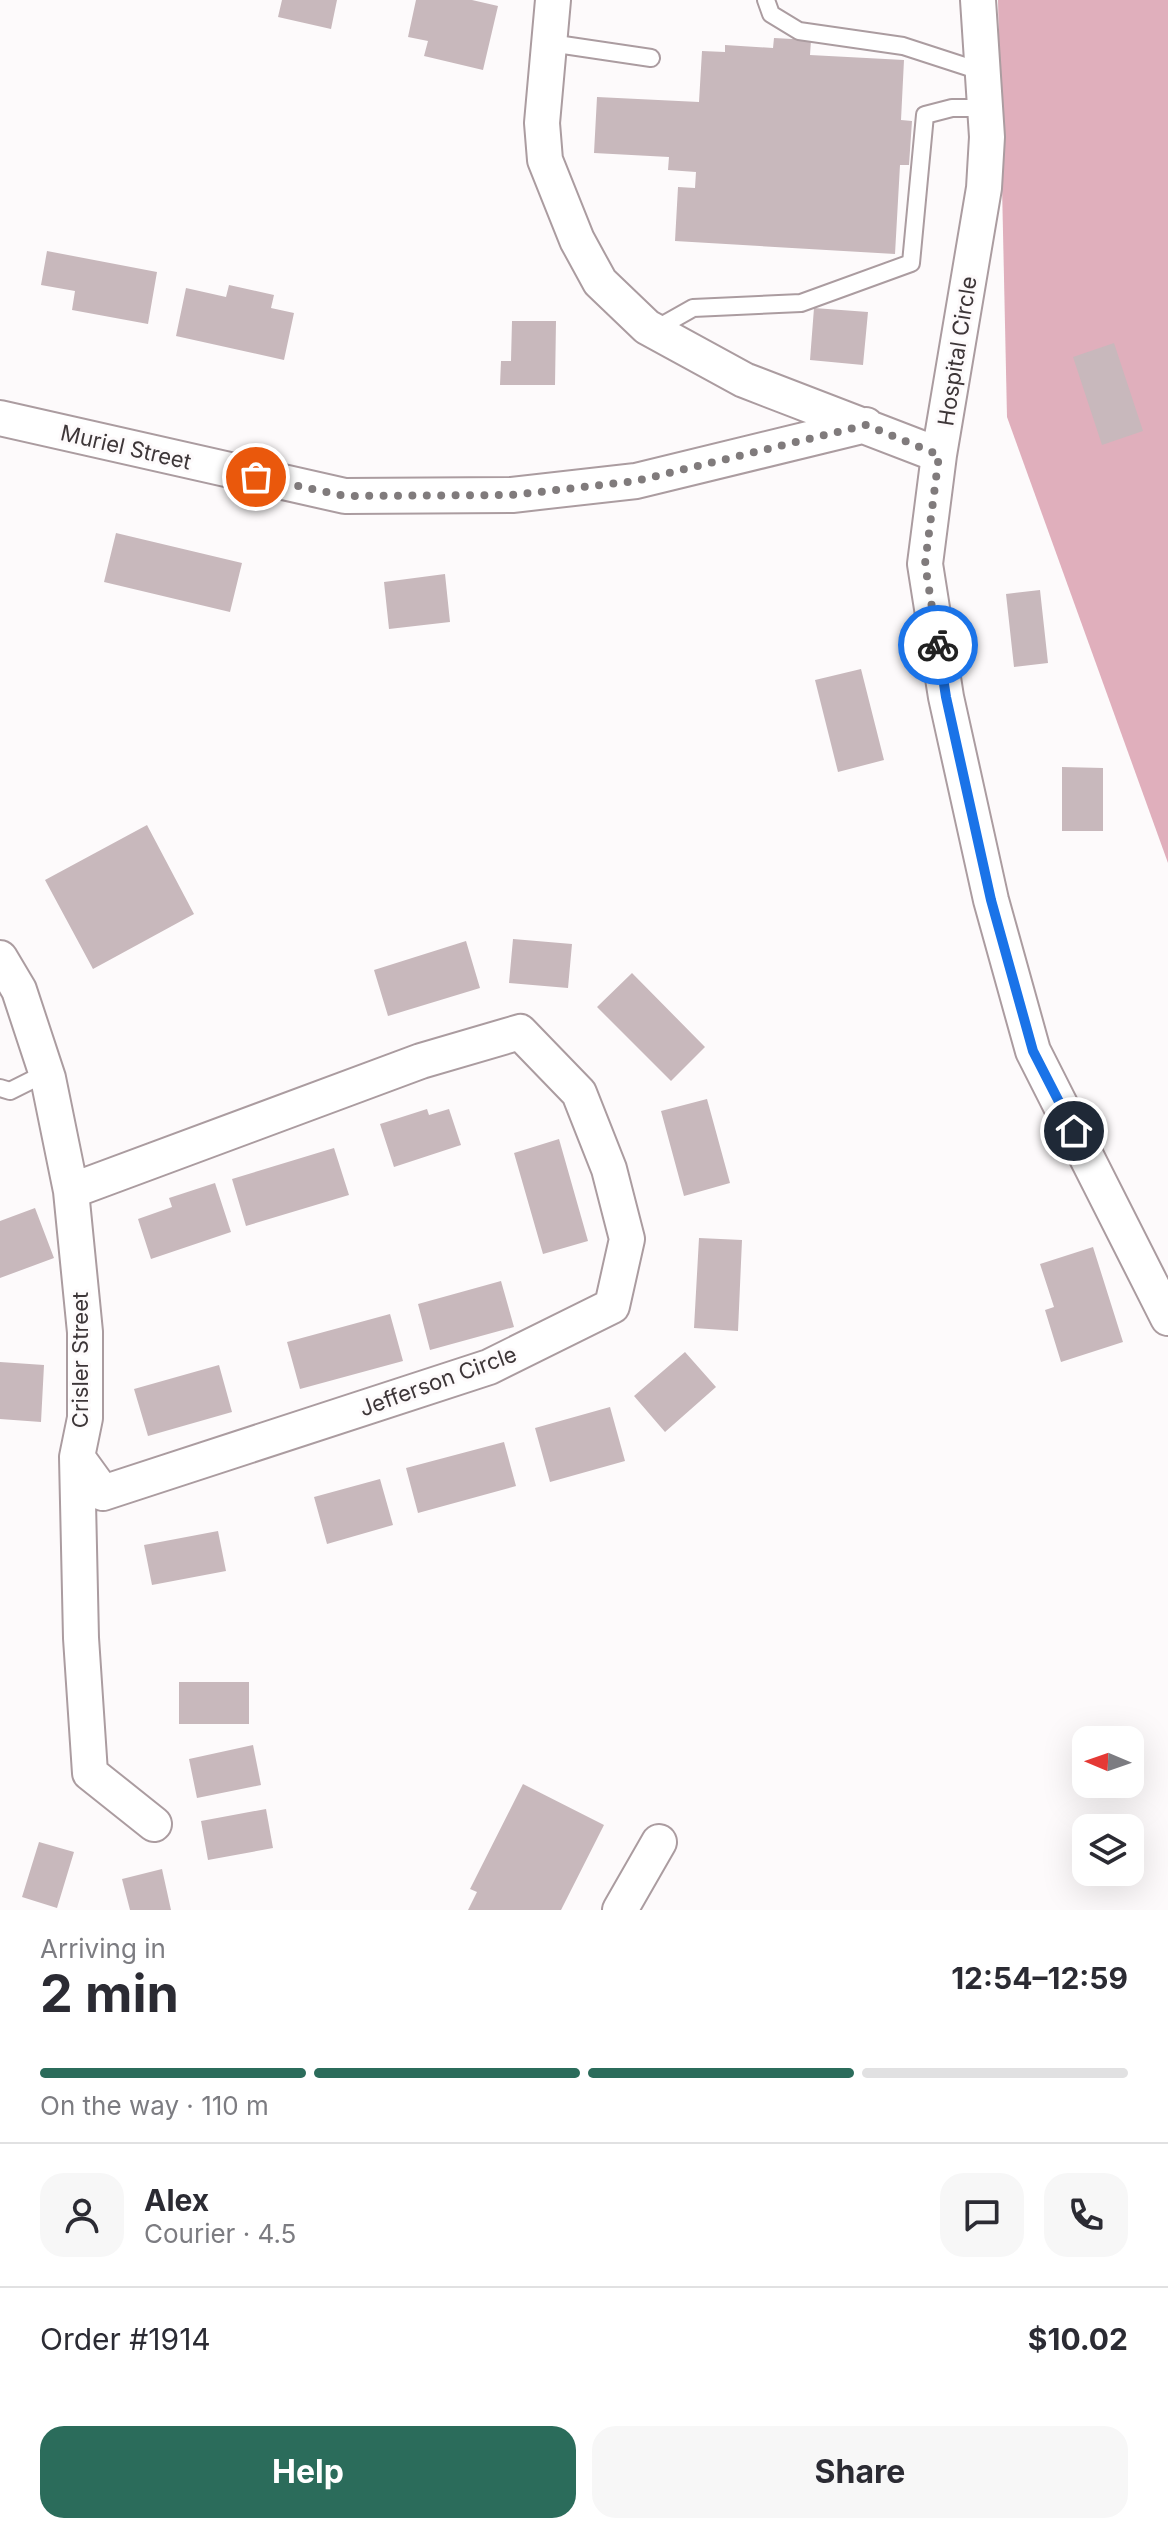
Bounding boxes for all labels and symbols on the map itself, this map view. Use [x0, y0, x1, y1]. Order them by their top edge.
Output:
street label: Hospital Circle [932, 274, 982, 428]
street label: Muriel Street [58, 419, 194, 475]
pin [222, 443, 290, 511]
courier [898, 605, 978, 685]
pin [1040, 1097, 1108, 1165]
street label: Crisler Street [67, 1292, 93, 1428]
street label: Jefferson Circle [356, 1341, 520, 1421]
north arrow [1072, 1726, 1144, 1798]

